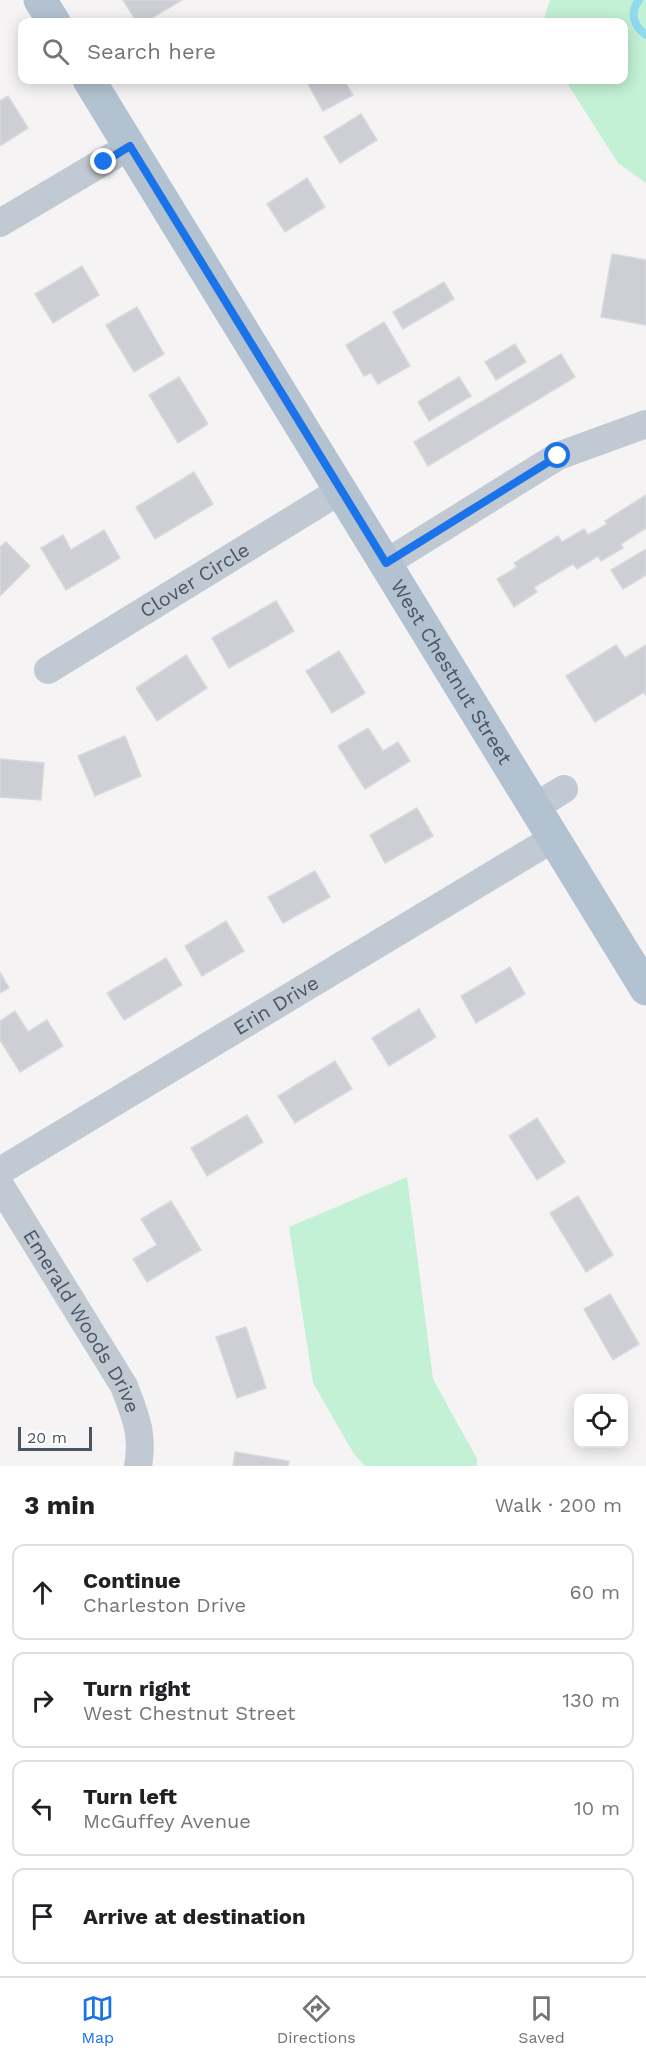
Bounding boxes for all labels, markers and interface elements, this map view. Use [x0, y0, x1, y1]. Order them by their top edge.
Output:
search box [18, 18, 628, 84]
icon: search [39, 35, 72, 68]
text: Search here [87, 39, 216, 64]
route end [90, 148, 116, 174]
route start [544, 442, 570, 468]
street label: Clover Circle [135, 537, 254, 623]
street label: West Chestnut Street [386, 575, 518, 769]
street label: Erin Drive [229, 970, 323, 1040]
street label: Emerald Woods Drive [18, 1225, 145, 1416]
map controls [574, 1394, 628, 1448]
button: locate [574, 1394, 628, 1448]
scale bar [18, 1424, 92, 1452]
text: 20 m [27, 1428, 67, 1447]
text: 3 min [24, 1490, 95, 1520]
text: Walk · 200 m [495, 1493, 622, 1517]
text: Continue [83, 1568, 181, 1593]
icon: ahead [26, 1576, 59, 1609]
text: 60 m [570, 1580, 620, 1604]
text: Charleston Drive [83, 1593, 246, 1617]
text: Turn right [83, 1676, 190, 1701]
icon: right [26, 1684, 59, 1717]
text: 130 m [562, 1688, 620, 1712]
text: West Chestnut Street [83, 1701, 296, 1725]
text: Turn left [83, 1784, 177, 1809]
icon: left [26, 1792, 59, 1825]
text: 10 m [574, 1796, 620, 1820]
text: McGuffey Avenue [83, 1809, 251, 1833]
icon: arrive [26, 1900, 59, 1933]
text: Arrive at destination [83, 1904, 306, 1929]
tab: Map [81, 1992, 114, 2047]
tab: Directions [277, 1992, 356, 2047]
tab: Saved [518, 1992, 565, 2047]

